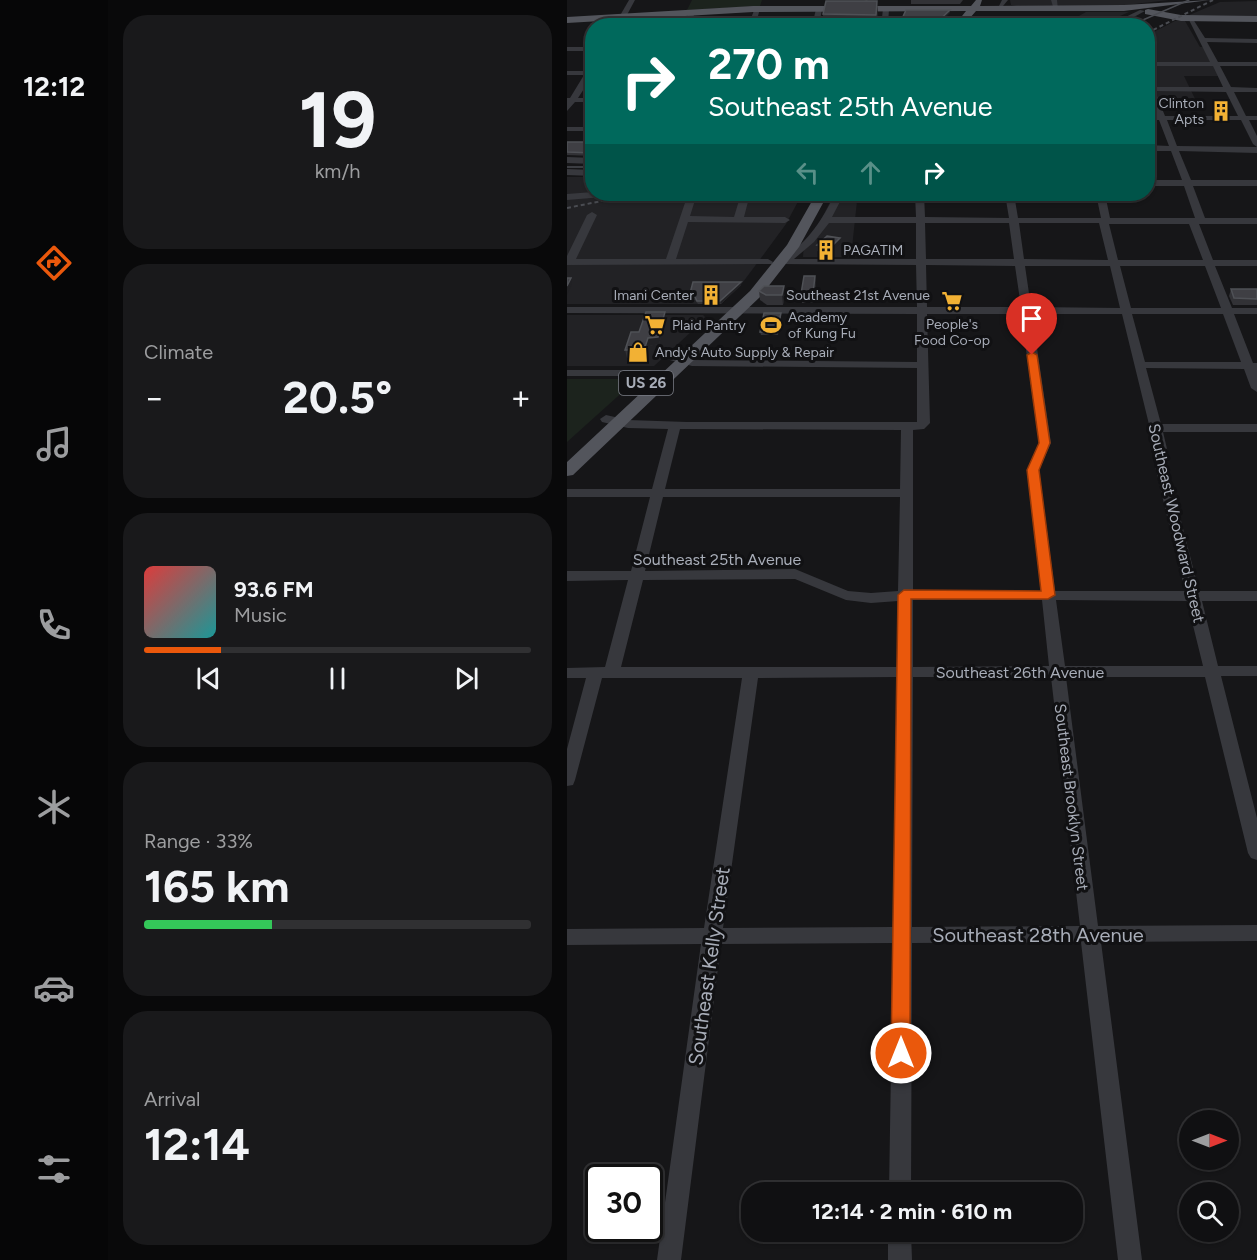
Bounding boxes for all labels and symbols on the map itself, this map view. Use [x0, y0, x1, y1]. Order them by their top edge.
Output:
place label: Clinton Apts [1159, 95, 1204, 128]
building icon: Clinton Apts [1209, 99, 1233, 123]
building icon: PAGATIM [814, 238, 838, 262]
place label: PAGATIM [843, 242, 903, 259]
building icon: Imani Center [699, 283, 723, 307]
place label: Imani Center [613, 287, 694, 304]
street label: Southeast 21st Avenue [786, 287, 930, 304]
supermarket icon: People's Food Co-op [940, 289, 964, 313]
pin [1006, 293, 1057, 355]
place label: Academy of Kung Fu [788, 309, 856, 342]
supermarket icon: Plaid Pantry [643, 313, 667, 337]
sports icon: Academy of Kung Fu [759, 313, 783, 337]
place label: People's Food Co-op [914, 316, 990, 349]
place label: Plaid Pantry [672, 317, 746, 334]
shop icon: Andy's Auto Supply & Repair [626, 340, 650, 364]
place label: Andy's Auto Supply & Repair [655, 344, 834, 361]
road number: US 26 [619, 371, 673, 395]
street label: Southeast Woodward Street [1144, 422, 1209, 625]
street label: Southeast 25th Avenue [633, 550, 802, 569]
street label: Southeast 26th Avenue [936, 663, 1104, 682]
street label: Southeast Brooklyn Street [1051, 702, 1092, 892]
street label: Southeast Kelly Street [683, 865, 735, 1067]
street label: Southeast 28th Avenue [932, 923, 1144, 947]
position arrow [869, 1021, 933, 1085]
north arrow [1179, 1110, 1239, 1170]
speed limit sign: 30 [585, 1164, 663, 1242]

